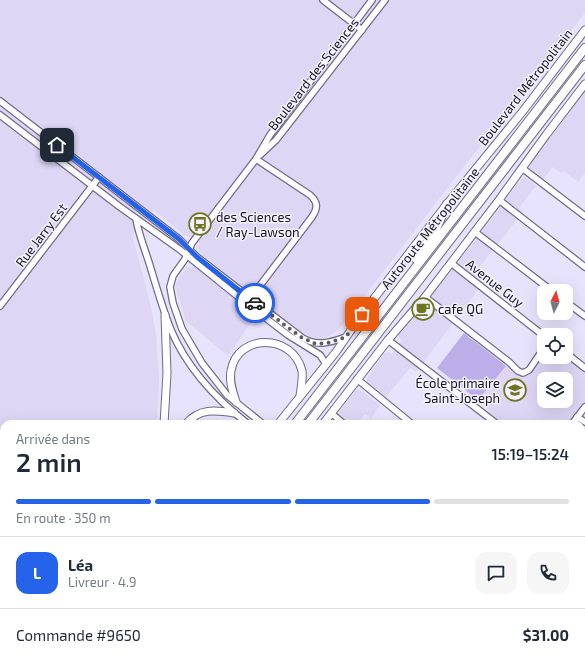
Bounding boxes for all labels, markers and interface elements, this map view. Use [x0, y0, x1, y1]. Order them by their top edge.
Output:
street label: Boulevard des Sciences [264, 15, 362, 133]
street label: Boulevard Métropolitain [474, 25, 576, 149]
pin [40, 128, 74, 162]
icon: home [46, 134, 68, 156]
street label: Autoroute Métropolitaine [377, 164, 483, 292]
street label: Rue Jarry Est [12, 200, 70, 270]
place label: des Sciences / Ray-Lawson [216, 209, 300, 240]
bus stop icon: des Sciences / Ray-Lawson [187, 211, 213, 237]
street label: Avenue Guy [463, 255, 527, 311]
courier [235, 283, 275, 323]
north arrow [537, 284, 573, 320]
map controls [537, 284, 573, 408]
icon: car [244, 292, 266, 314]
cafe icon: cafe QG [410, 296, 436, 322]
pin [345, 297, 379, 331]
place label: cafe QG [438, 301, 483, 317]
icon: bag [351, 303, 373, 325]
button: locate [537, 328, 573, 364]
button: layers [537, 372, 573, 408]
place label: École primaire Saint-Joseph [416, 374, 500, 406]
school or university icon: École primaire Saint-Joseph [502, 377, 528, 403]
text: Arrivée dans [16, 431, 90, 447]
text: 15:19–15:24 [492, 445, 569, 463]
text: 2 min [16, 446, 82, 477]
text: En route · 350 m [16, 510, 111, 526]
button: chat [475, 552, 517, 594]
button: phone [527, 552, 569, 594]
text: Léa [68, 556, 93, 574]
text: L [33, 564, 41, 582]
text: Livreur · 4.9 [68, 574, 136, 590]
text: Commande #9650 [16, 626, 141, 644]
text: $31.00 [523, 626, 569, 644]

